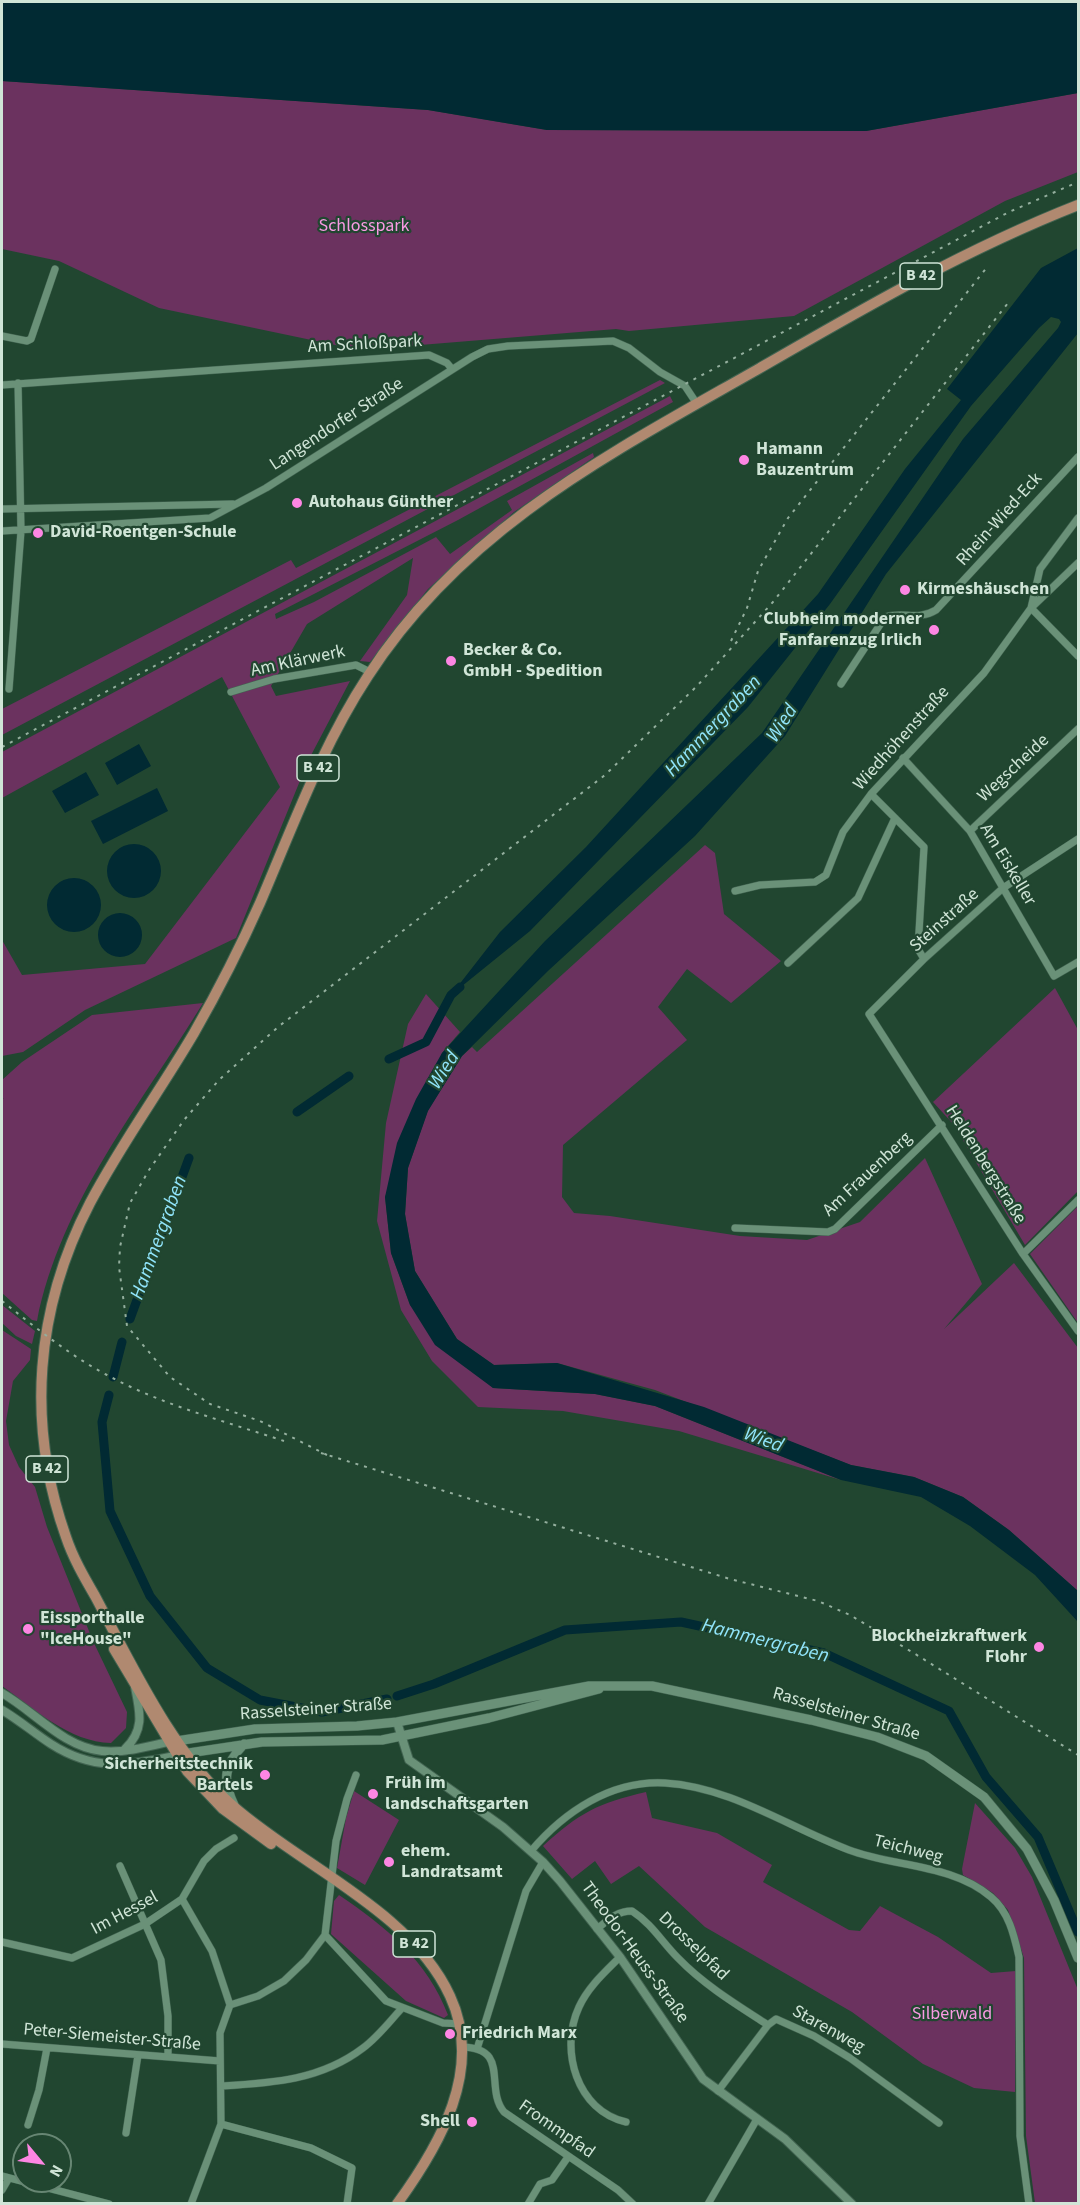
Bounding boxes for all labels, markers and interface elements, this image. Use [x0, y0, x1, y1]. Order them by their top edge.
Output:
park label: Schlosspark [319, 216, 409, 238]
road number: B 42 [900, 263, 942, 289]
street label: Am Schloßpark [307, 331, 423, 359]
street label: Langendorfer Straße [266, 374, 408, 476]
place label: Hamann Bauzentrum [756, 439, 854, 482]
marker: Hamann Bauzentrum [737, 453, 751, 467]
street label: Rhein-Wied-Eck [952, 469, 1048, 571]
place label: Autohaus Günther [309, 492, 453, 514]
marker: Autohaus Günther [290, 496, 304, 510]
place label: David-Roentgen-Schule [50, 522, 237, 544]
marker: David-Roentgen-Schule [31, 526, 45, 540]
place label: Kirmeshäuschen [917, 579, 1049, 601]
marker: Kirmeshäuschen [898, 583, 912, 597]
place label: Clubheim moderner Fanfarenzug Irlich [763, 609, 922, 652]
marker: Clubheim moderner Fanfarenzug Irlich [927, 623, 941, 637]
place label: Becker & Co. GmbH - Spedition [463, 640, 603, 682]
street label: Am Klärwerk [249, 641, 347, 683]
marker: Becker & Co. GmbH - Spedition [444, 654, 458, 668]
water label: Hammergraben [661, 671, 767, 783]
street label: Wiedhöhenstraße [849, 682, 955, 796]
water label: Wied [762, 701, 804, 747]
street label: Wegscheide [974, 730, 1054, 808]
road number: B 42 [297, 755, 339, 781]
street label: Am Eiskeller [974, 820, 1040, 910]
street label: Steinstraße [906, 884, 984, 958]
water label: Wied [424, 1048, 466, 1094]
street label: Heldenbergstraße [940, 1102, 1030, 1228]
street label: Am Frauenberg [819, 1128, 917, 1222]
water label: Hammergraben [126, 1173, 194, 1303]
water label: Wied [740, 1423, 786, 1459]
road number: B 42 [26, 1456, 68, 1482]
place label: Eissporthalle "IceHouse" [40, 1608, 145, 1650]
water label: Hammergraben [699, 1615, 831, 1669]
marker: Eissporthalle "IceHouse" [21, 1622, 35, 1636]
place label: Blockheizkraftwerk Flohr [871, 1626, 1027, 1668]
marker: Blockheizkraftwerk Flohr [1032, 1640, 1046, 1654]
street label: Rasselsteiner Straße [770, 1684, 922, 1746]
street label: Rasselsteiner Straße [239, 1694, 393, 1726]
place label: Sicherheitstechnik Bartels [104, 1754, 253, 1796]
marker: Sicherheitstechnik Bartels [258, 1768, 272, 1782]
place label: Früh im landschaftsgarten [385, 1773, 529, 1816]
marker: Früh im landschaftsgarten [366, 1787, 380, 1801]
street label: Teichweg [871, 1831, 945, 1869]
place label: ehem. Landratsamt [401, 1841, 503, 1884]
marker: ehem. Landratsamt [382, 1855, 396, 1869]
street label: Theodor-Heuss-Straße [575, 1878, 693, 2028]
street label: Im Hessel [88, 1887, 162, 1941]
street label: Drosselpfad [653, 1908, 733, 1986]
road number: B 42 [393, 1931, 435, 1957]
street label: Starenweg [788, 2001, 868, 2059]
park label: Silberwald [912, 2004, 992, 2026]
street label: Peter-Siemeister-Straße [22, 2019, 202, 2057]
place label: Friedrich Marx [462, 2023, 577, 2045]
marker: Friedrich Marx [443, 2027, 457, 2041]
street label: Frommpfad [514, 2096, 598, 2164]
place label: Shell [420, 2111, 460, 2133]
marker: Shell [465, 2115, 479, 2129]
north arrow [12, 2133, 72, 2193]
text: N [44, 2161, 68, 2181]

